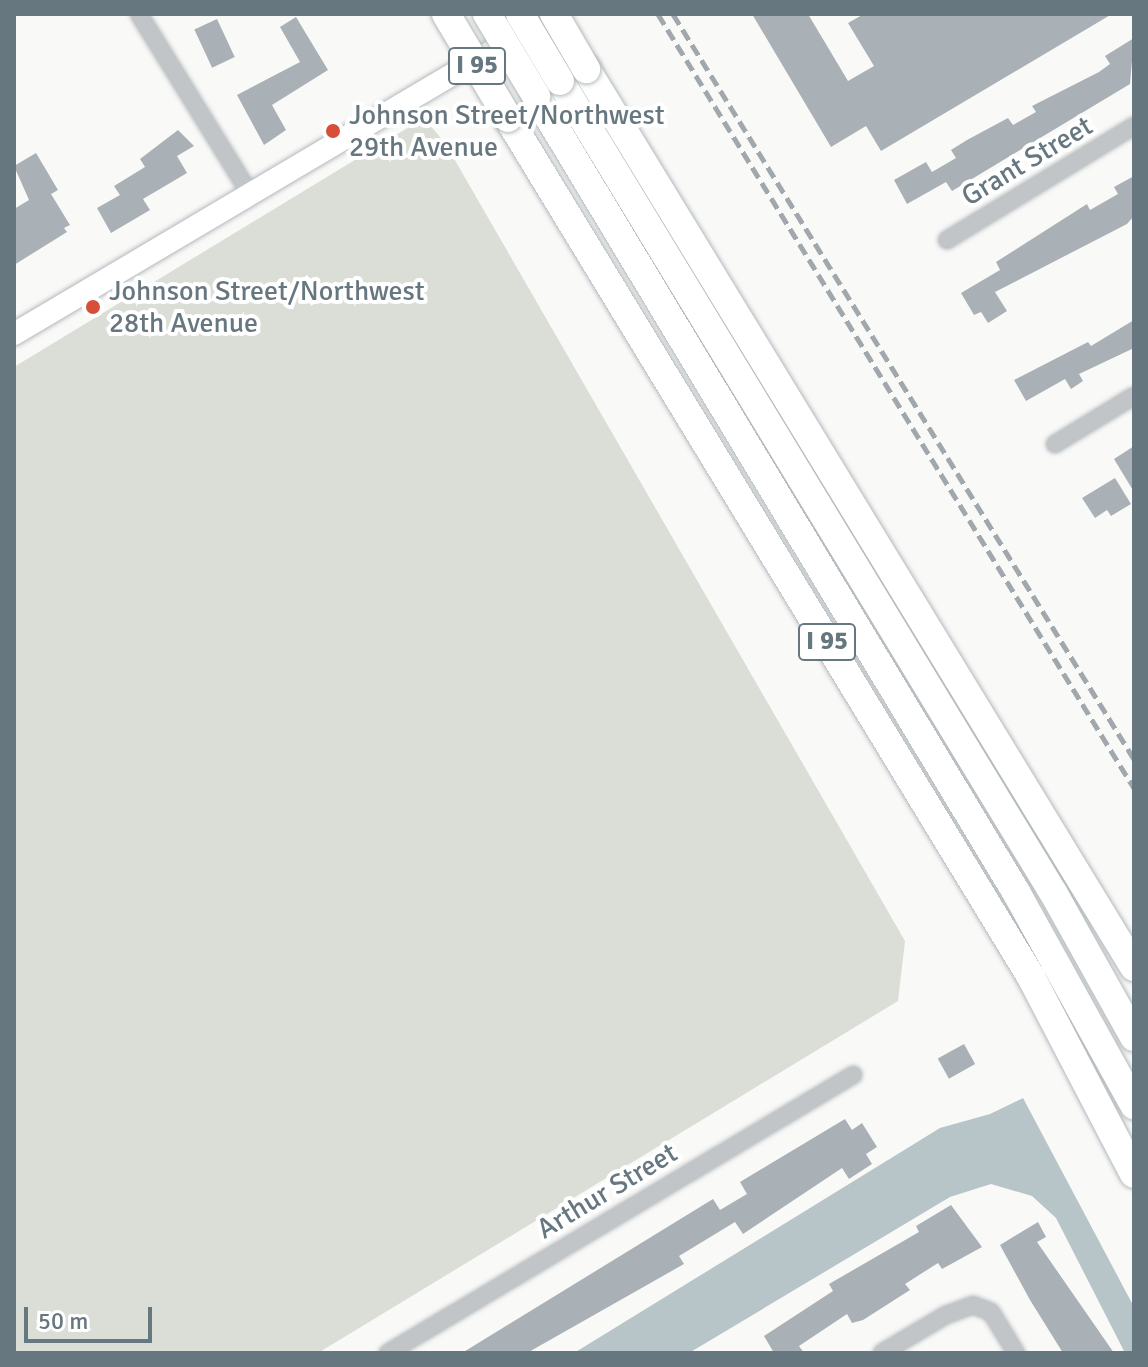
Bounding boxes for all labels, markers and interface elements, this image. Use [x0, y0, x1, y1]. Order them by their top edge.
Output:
road number: I 95 [447, 44, 507, 88]
place label: Johnson Street/Northwest 29th Avenue [349, 98, 665, 164]
street label: Grant Street [956, 109, 1098, 213]
marker: Johnson Street/Northwest 29th Avenue [324, 122, 342, 140]
place label: Johnson Street/Northwest 28th Avenue [109, 274, 425, 340]
marker: Johnson Street/Northwest 28th Avenue [84, 298, 102, 316]
road number: I 95 [797, 620, 857, 664]
street label: Arthur Street [531, 1136, 683, 1246]
scale bar [28, 1291, 156, 1341]
text: 50 m [38, 1306, 88, 1336]

